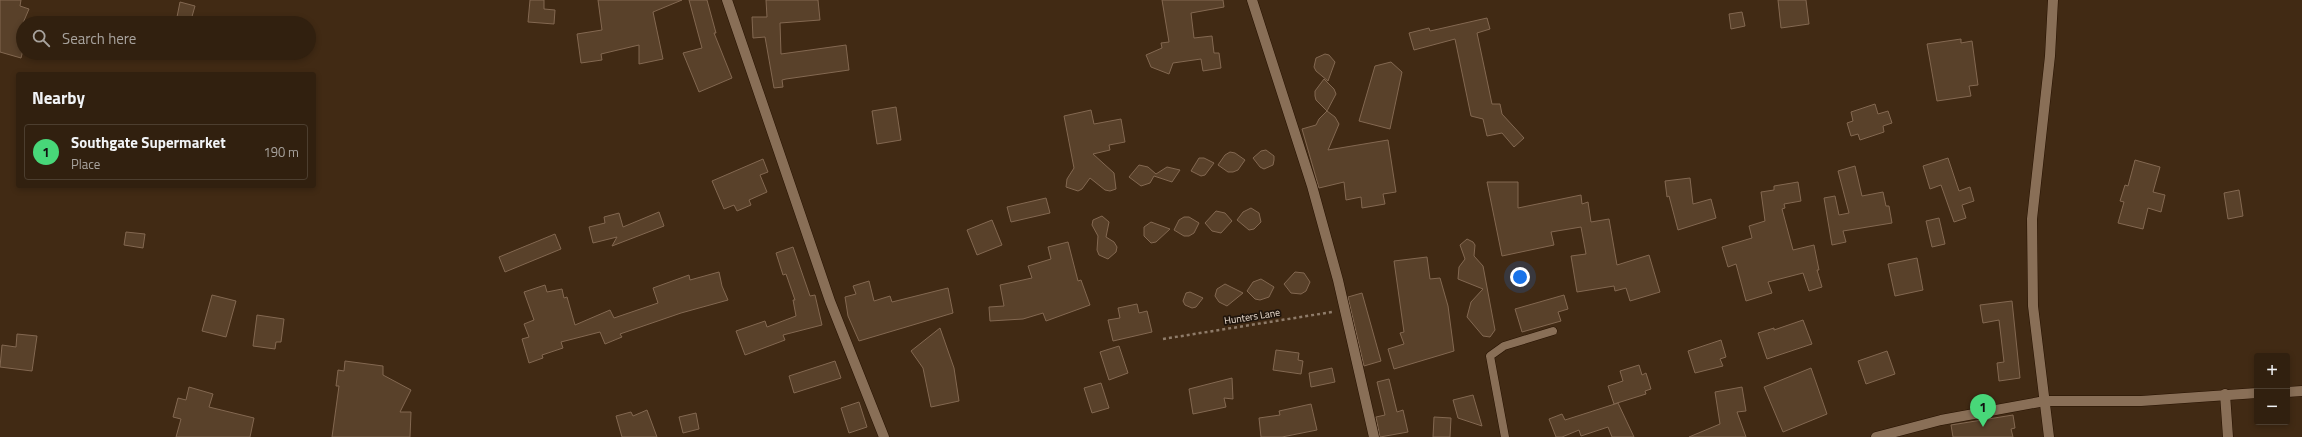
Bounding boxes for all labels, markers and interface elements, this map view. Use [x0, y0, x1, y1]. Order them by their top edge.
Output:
search box [16, 16, 316, 60]
icon: search [30, 27, 52, 49]
text: Search here [62, 27, 136, 50]
text: Nearby [32, 85, 85, 111]
text: Southgate Supermarket [71, 131, 226, 154]
text: 1 [42, 142, 50, 162]
text: 190 m [263, 142, 299, 162]
text: Place [71, 154, 100, 174]
your location [1510, 267, 1530, 287]
street label: Hunters Lane [1223, 305, 1281, 328]
map controls [2254, 353, 2290, 425]
button: + [2254, 353, 2290, 389]
button: − [2254, 389, 2290, 425]
pin: 1 [1970, 394, 1996, 427]

